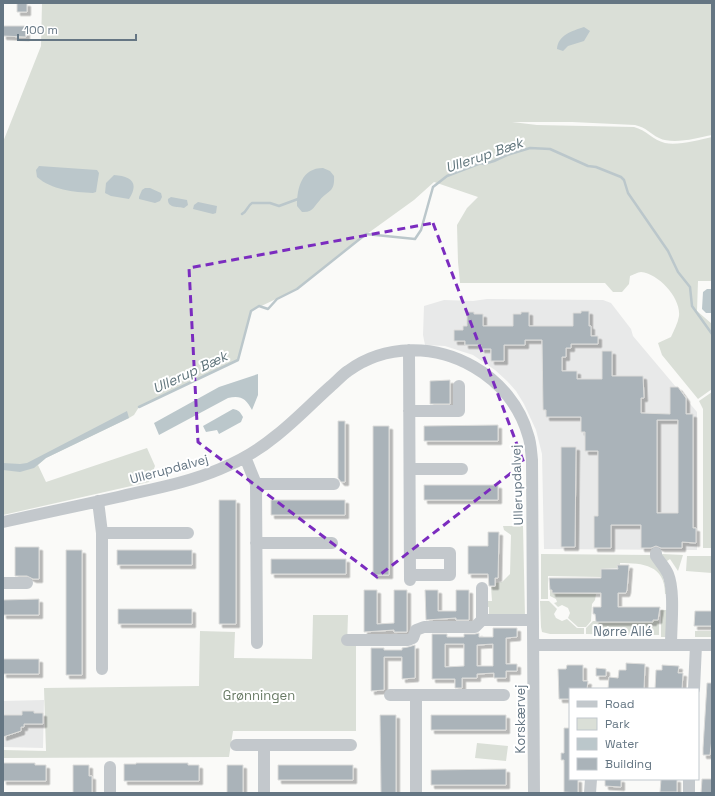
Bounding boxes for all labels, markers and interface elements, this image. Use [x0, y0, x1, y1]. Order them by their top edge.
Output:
scale bar [18, 16, 136, 42]
text: 100 m [24, 22, 58, 38]
water label: Ullerup Bæk [443, 133, 526, 177]
water label: Ullerup Bæk [150, 346, 232, 397]
street label: Ullerupdalvej [507, 444, 527, 526]
street label: Ullerupdalvej [128, 450, 210, 488]
street label: Nørre Allé [593, 623, 653, 640]
street label: Korskærvej [512, 685, 529, 753]
park label: Grønningen [223, 687, 295, 704]
legend [569, 688, 699, 780]
text: Road [605, 696, 634, 712]
text: Park [605, 716, 630, 732]
text: Water [605, 736, 639, 752]
text: Building [605, 756, 652, 772]

